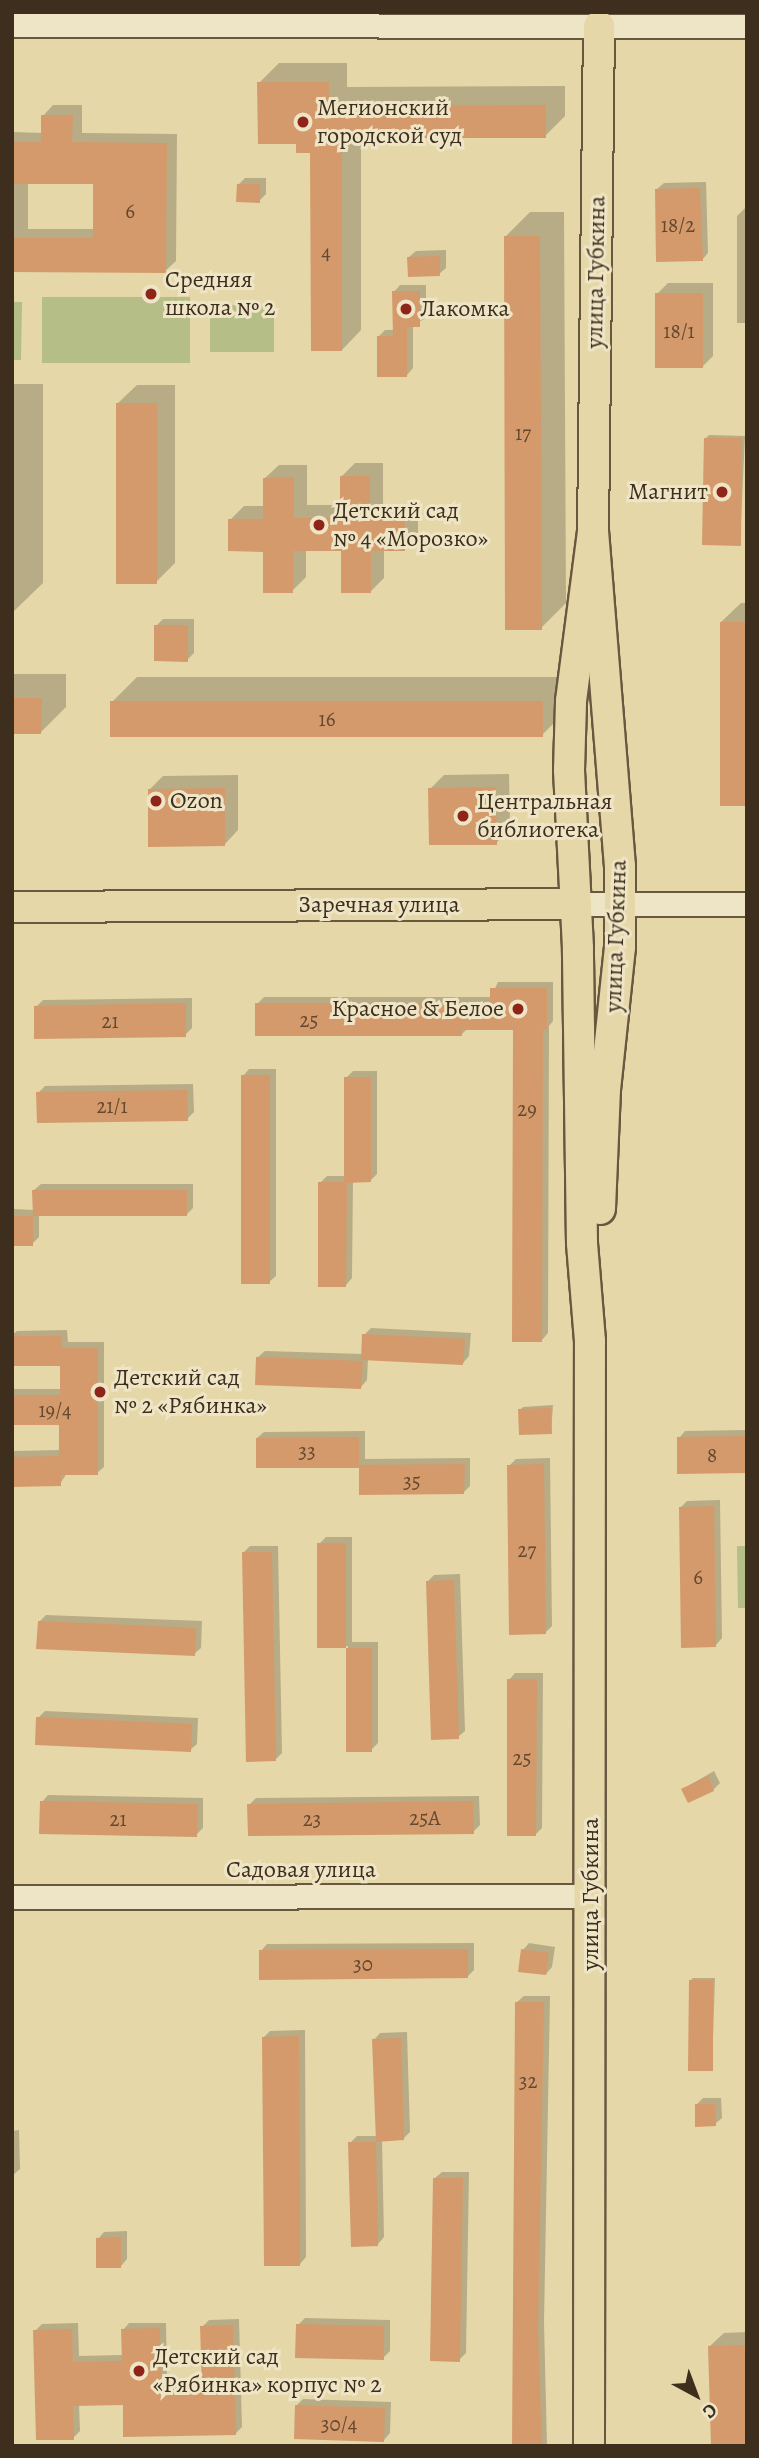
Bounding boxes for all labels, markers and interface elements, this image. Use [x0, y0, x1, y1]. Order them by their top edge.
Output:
place label: Мегионский городской суд [317, 94, 462, 150]
marker: Мегионский городской суд [295, 114, 311, 130]
street label: улица Губкина [580, 195, 612, 349]
house number: 6 [125, 198, 135, 224]
house number: 18/2 [661, 212, 695, 238]
house number: 4 [321, 239, 331, 265]
place label: Средняя школа № 2 [165, 266, 275, 322]
marker: Средняя школа № 2 [143, 286, 159, 302]
place label: Лакомка [420, 295, 509, 323]
marker: Лакомка [398, 301, 414, 317]
house number: 18/1 [663, 318, 695, 344]
house number: 17 [515, 420, 531, 446]
place label: Магнит [628, 478, 708, 506]
marker: Магнит [714, 484, 730, 500]
place label: Детский сад № 4 «Морозко» [333, 497, 488, 553]
marker: Детский сад № 4 «Морозко» [311, 517, 327, 533]
house number: 16 [319, 706, 335, 732]
place label: Ozon [170, 787, 223, 815]
place label: Центральная библиотека [477, 788, 612, 844]
marker: Ozon [148, 793, 164, 809]
marker: Центральная библиотека [455, 808, 471, 824]
street label: улица Губкина [599, 859, 633, 1013]
street label: Заречная улица [298, 891, 460, 919]
place label: Красное & Белое [331, 995, 504, 1023]
marker: Красное & Белое [510, 1001, 526, 1017]
house number: 25 [299, 1007, 319, 1033]
house number: 21 [101, 1008, 119, 1034]
house number: 21/1 [96, 1093, 128, 1119]
house number: 29 [517, 1096, 537, 1122]
place label: Детский сад № 2 «Рябинка» [114, 1364, 267, 1420]
marker: Детский сад № 2 «Рябинка» [92, 1384, 108, 1400]
house number: 19/4 [38, 1397, 72, 1423]
house number: 33 [298, 1438, 316, 1464]
house number: 8 [707, 1442, 717, 1468]
house number: 35 [403, 1468, 421, 1494]
house number: 27 [518, 1537, 536, 1563]
house number: 6 [693, 1564, 703, 1590]
house number: 25 [512, 1745, 532, 1771]
house number: 25А [409, 1805, 441, 1831]
house number: 21 [109, 1806, 127, 1832]
house number: 23 [303, 1806, 321, 1832]
street label: улица Губкина [577, 1818, 605, 1970]
street label: Садовая улица [226, 1856, 376, 1884]
house number: 30 [353, 1951, 373, 1977]
house number: 32 [519, 2068, 537, 2094]
place label: Детский сад «Рябинка» корпус № 2 [153, 2343, 382, 2399]
north arrow [661, 2360, 731, 2430]
marker: Детский сад «Рябинка» корпус № 2 [131, 2363, 147, 2379]
text: С [697, 2397, 723, 2425]
house number: 30/4 [321, 2411, 357, 2437]

